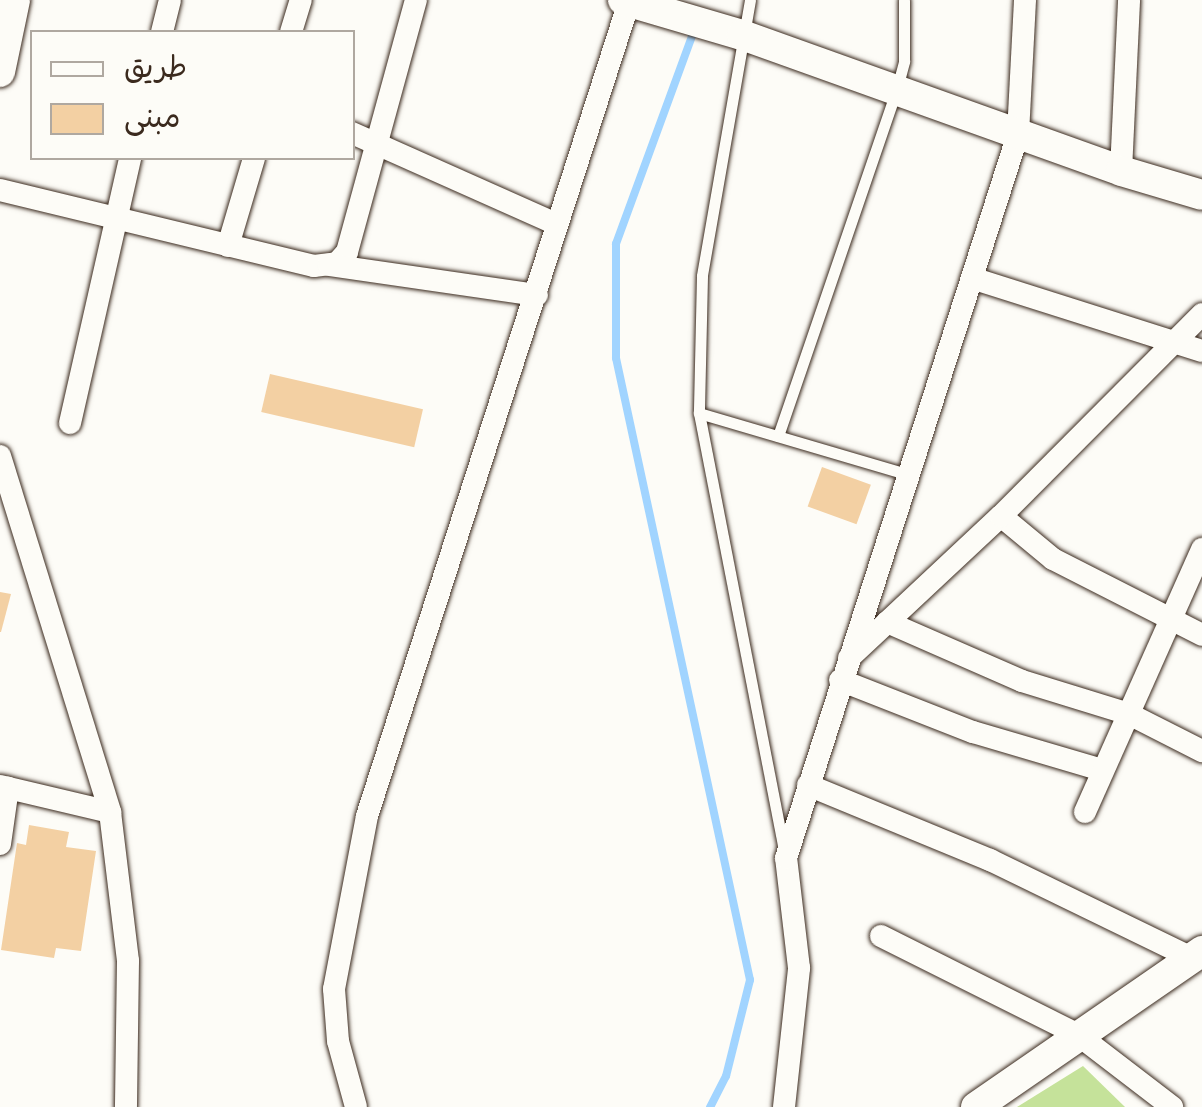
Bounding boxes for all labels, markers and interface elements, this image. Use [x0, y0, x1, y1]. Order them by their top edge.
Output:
legend [30, 30, 355, 160]
text: طريق [124, 48, 187, 92]
text: مبنى [124, 98, 180, 142]

